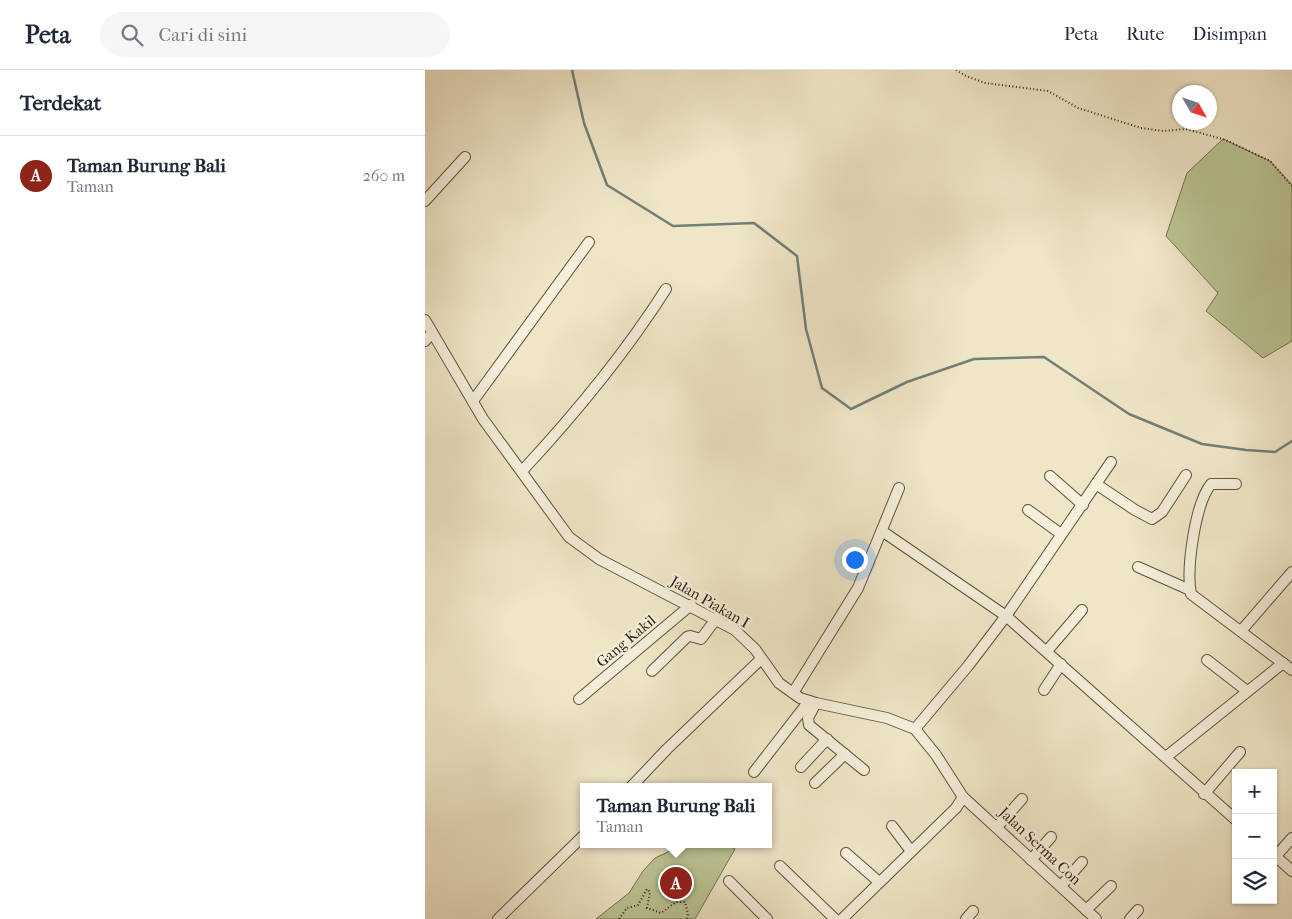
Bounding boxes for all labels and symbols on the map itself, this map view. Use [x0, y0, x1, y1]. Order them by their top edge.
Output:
north arrow [1172, 85, 1217, 130]
your location [842, 547, 868, 573]
street label: Jalan Piakan I [666, 572, 753, 632]
street label: Gang Kakil [593, 611, 659, 671]
street label: Jalan Serma Con [994, 803, 1085, 889]
pin: A [660, 864, 692, 902]

